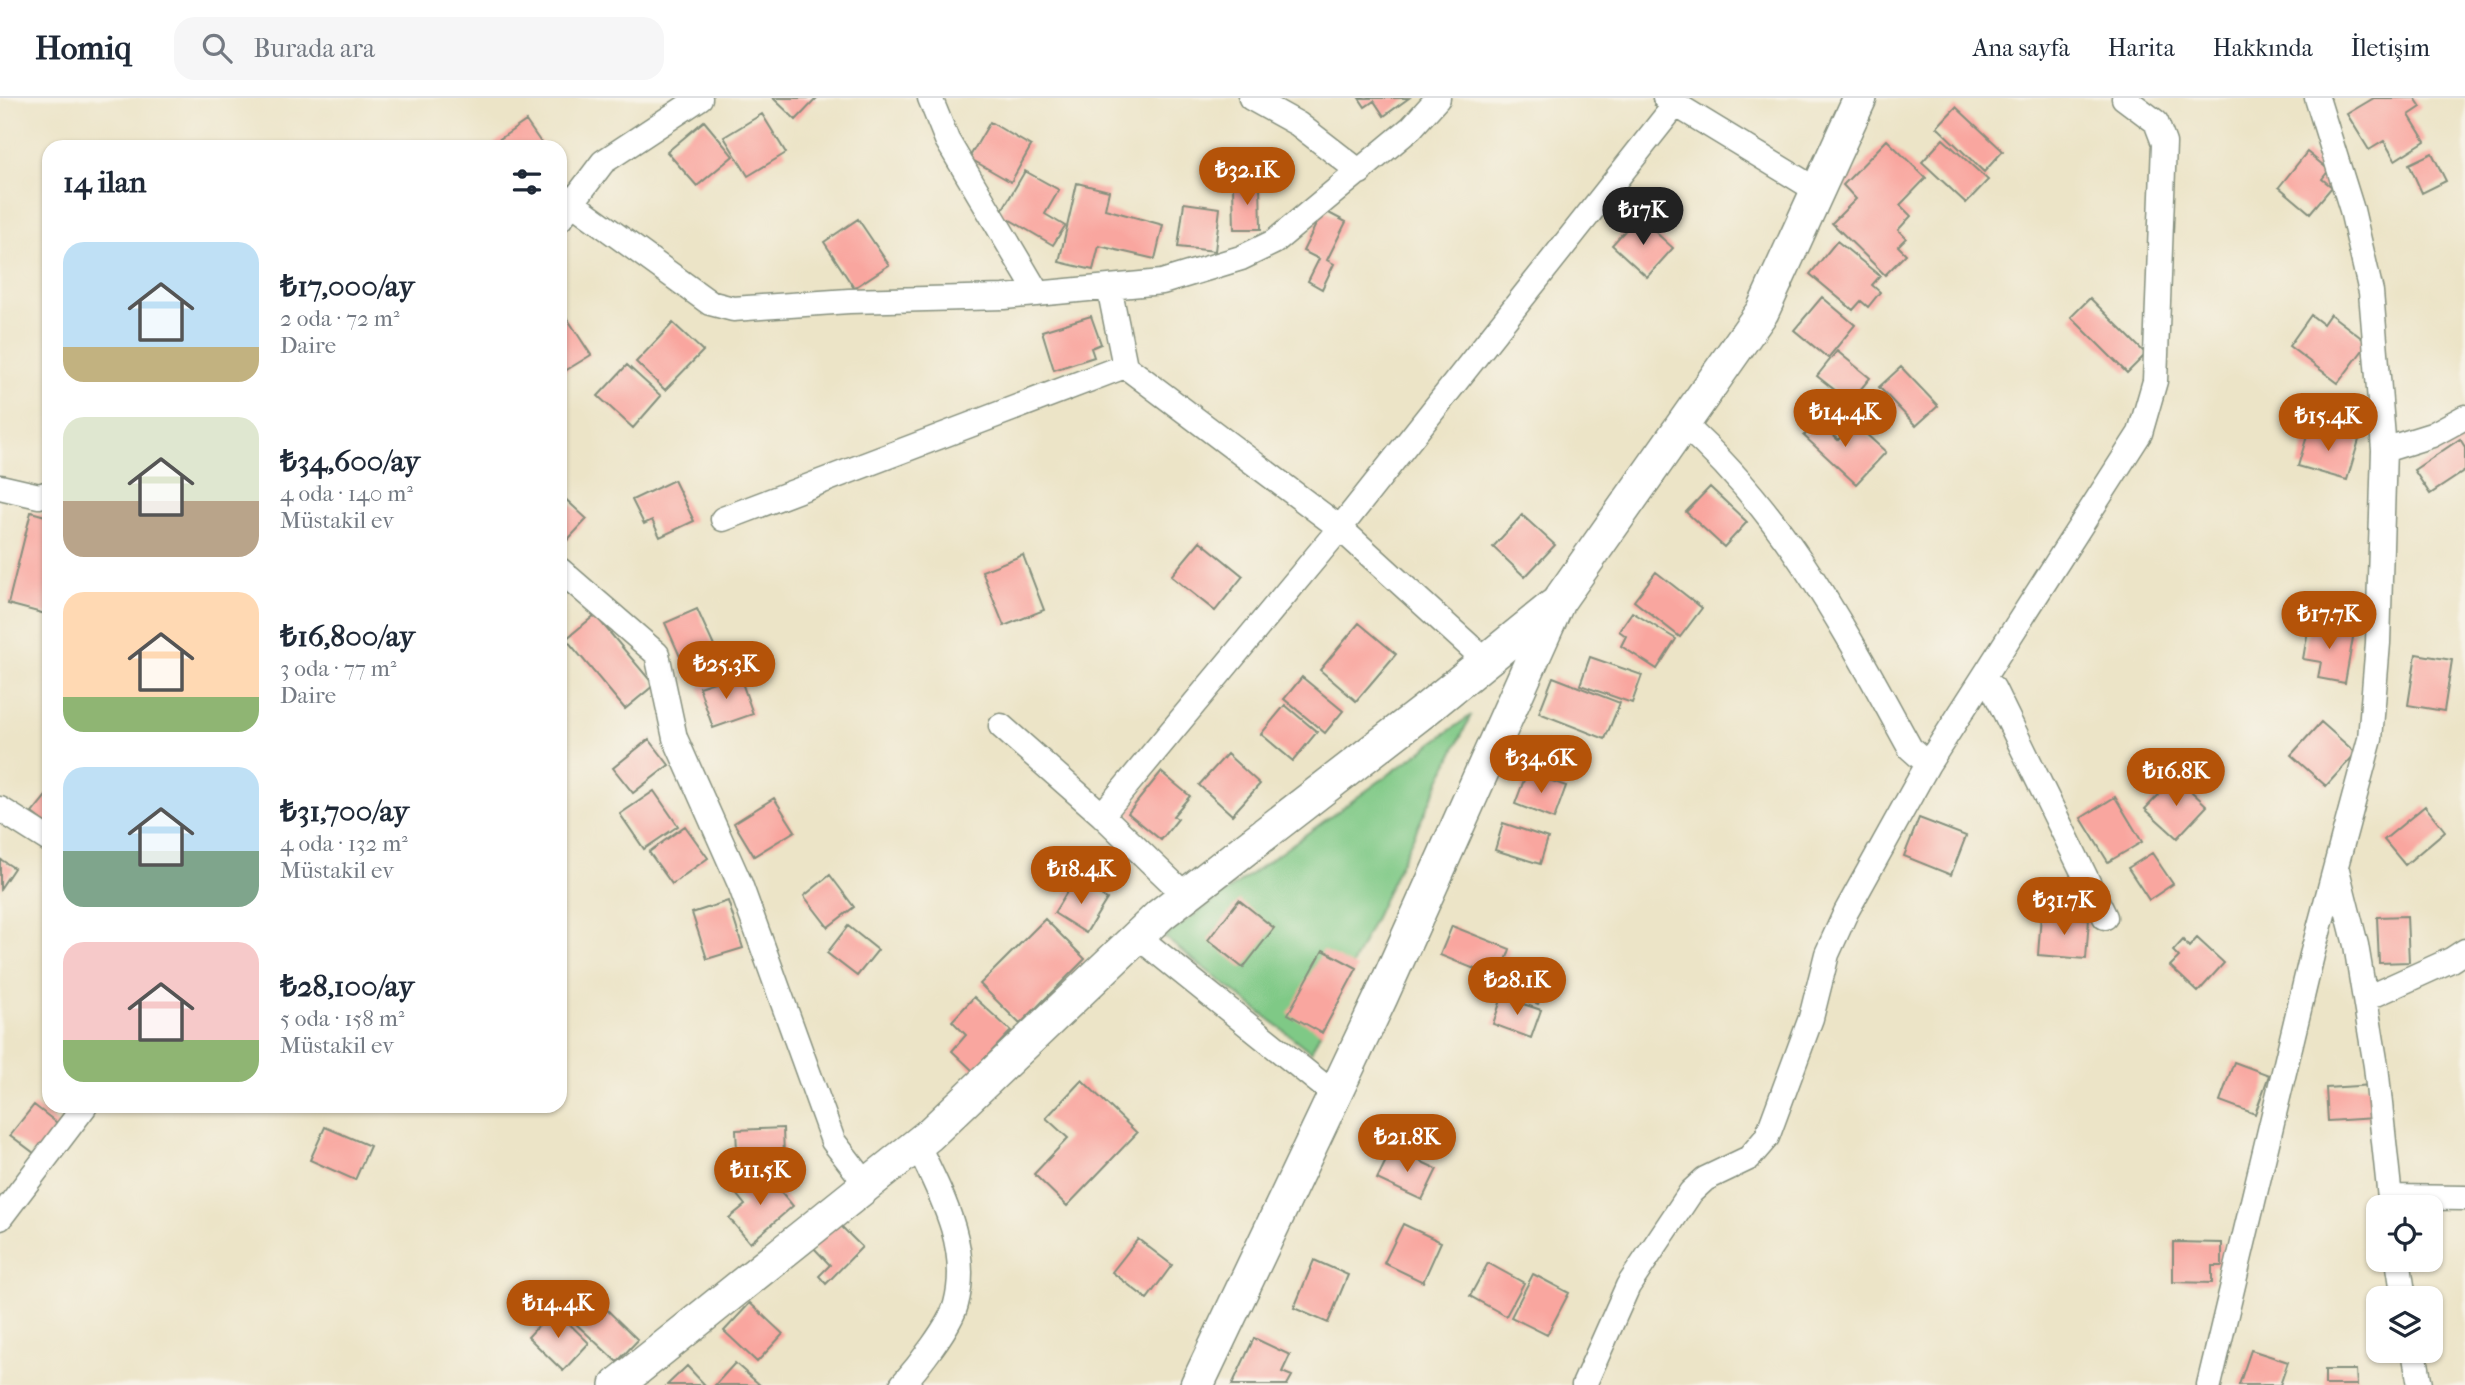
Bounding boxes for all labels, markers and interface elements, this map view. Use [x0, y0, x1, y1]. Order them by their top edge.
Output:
search box [174, 17, 664, 80]
text: Homiq [35, 29, 132, 68]
icon: search [198, 29, 236, 67]
text: Burada ara [254, 33, 375, 64]
text: Ana sayfa [1973, 34, 2070, 62]
text: Harita [2108, 34, 2175, 62]
text: Hakkında [2213, 34, 2313, 62]
text: İletişim [2351, 34, 2430, 62]
pin: ₺32.1K [1190, 148, 1304, 207]
text: ₺32.1K [1215, 156, 1279, 183]
icon: filters [508, 163, 546, 201]
text: 14 ilan [63, 165, 146, 200]
pin: ₺17K [1602, 188, 1684, 247]
text: ₺17K [1618, 196, 1668, 223]
text: ₺17,000/ay [280, 269, 414, 304]
icon: home [119, 270, 203, 354]
text: 2 oda · 72 m² [280, 305, 399, 332]
text: Daire [280, 332, 336, 359]
pin: ₺14.4K [1788, 390, 1902, 449]
pin: ₺15.4K [2271, 394, 2385, 453]
text: ₺14.4K [1810, 398, 1880, 425]
text: ₺15.4K [2295, 402, 2361, 429]
text: ₺34,600/ay [280, 444, 420, 479]
icon: home [119, 445, 203, 529]
text: 4 oda · 140 m² [280, 480, 413, 507]
text: Müstakil ev [280, 507, 394, 534]
pin: ₺17.7K [2272, 592, 2386, 651]
text: ₺17.7K [2297, 600, 2361, 627]
text: ₺16,800/ay [280, 619, 415, 654]
icon: home [119, 620, 203, 704]
pin: ₺25.3K [669, 642, 783, 701]
text: ₺25.3K [693, 650, 759, 677]
text: 3 oda · 77 m² [280, 655, 396, 682]
text: Daire [280, 682, 336, 709]
pin: ₺34.6K [1484, 736, 1598, 795]
text: ₺34.6K [1506, 744, 1576, 771]
pin: ₺16.8K [2119, 748, 2233, 808]
text: ₺16.8K [2143, 757, 2209, 784]
text: ₺31,700/ay [280, 794, 409, 829]
icon: home [119, 795, 203, 879]
text: 4 oda · 132 m² [280, 830, 408, 857]
pin: ₺18.4K [1024, 846, 1138, 906]
text: ₺18.4K [1047, 855, 1115, 882]
text: Müstakil ev [280, 857, 394, 884]
pin: ₺31.7K [2007, 878, 2121, 937]
text: ₺31.7K [2033, 886, 2095, 913]
pin: ₺28.1K [1460, 958, 1574, 1017]
text: ₺28.1K [1484, 966, 1550, 993]
text: ₺28,100/ay [280, 969, 414, 1004]
icon: home [119, 970, 203, 1054]
text: 5 oda · 158 m² [280, 1005, 404, 1032]
text: Müstakil ev [280, 1032, 394, 1059]
pin: ₺21.8K [1350, 1114, 1464, 1174]
text: ₺21.8K [1374, 1123, 1440, 1150]
pin: ₺11.5K [703, 1148, 817, 1207]
text: ₺11.5K [730, 1156, 790, 1183]
map controls [2366, 1195, 2443, 1363]
button: locate [2366, 1195, 2443, 1272]
pin: ₺14.4K [501, 1280, 615, 1340]
button: layers [2366, 1286, 2443, 1363]
text: ₺14.4K [523, 1289, 593, 1316]

